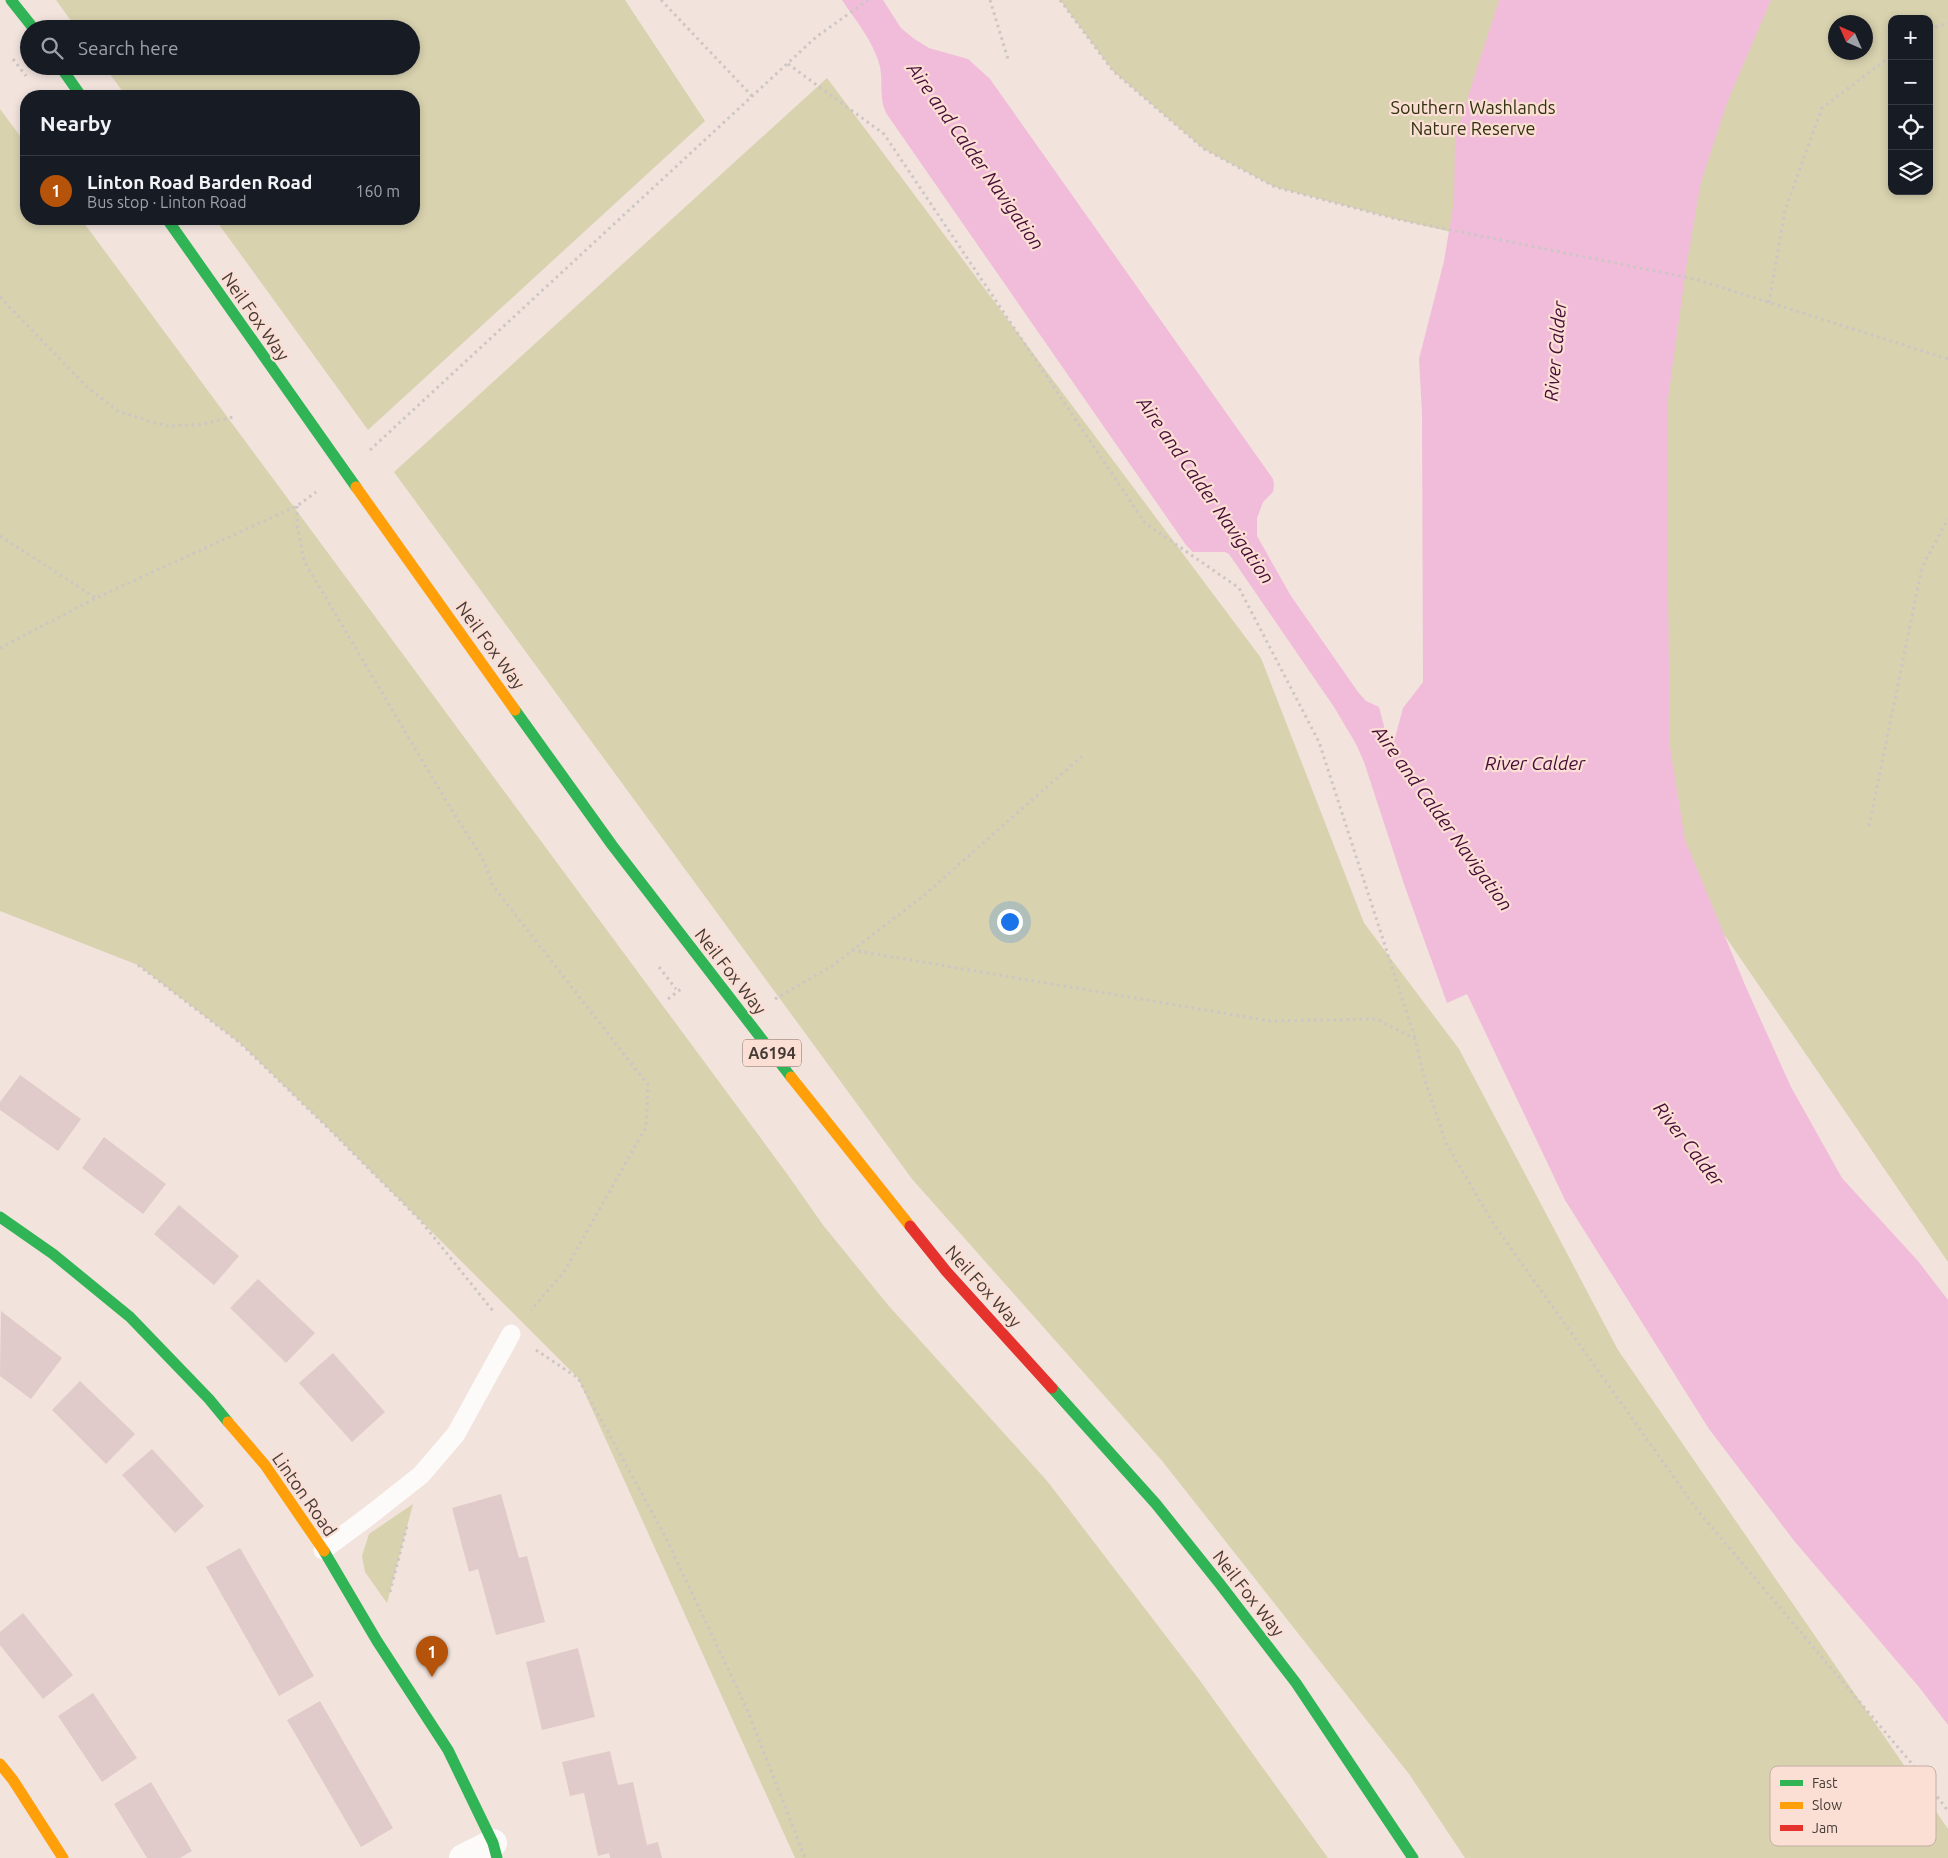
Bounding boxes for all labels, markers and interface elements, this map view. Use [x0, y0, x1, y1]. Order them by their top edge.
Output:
north arrow [1828, 15, 1873, 60]
map controls [1888, 15, 1933, 195]
button: + [1888, 15, 1933, 60]
search box [20, 20, 420, 75]
icon: search [38, 34, 66, 62]
text: Search here [78, 37, 178, 59]
water label: Aire and Calder Navigation [902, 57, 1049, 254]
button: − [1888, 60, 1933, 105]
park label: Southern Washlands Nature Reserve [1390, 97, 1556, 138]
button: locate [1888, 105, 1933, 150]
text: Nearby [40, 111, 111, 135]
button: layers [1888, 150, 1933, 195]
text: Linton Road Barden Road [87, 171, 312, 193]
text: 1 [51, 182, 61, 200]
text: 160 m [355, 182, 400, 200]
text: Bus stop · Linton Road [87, 193, 247, 211]
street label: Neil Fox Way [218, 268, 294, 364]
water label: River Calder [1540, 299, 1570, 402]
water label: Aire and Calder Navigation [1132, 391, 1279, 588]
street label: Neil Fox Way [453, 597, 530, 693]
water label: Aire and Calder Navigation [1368, 720, 1518, 915]
water label: River Calder [1485, 752, 1586, 774]
your location [997, 909, 1023, 935]
street label: Neil Fox Way [691, 924, 771, 1018]
road number: A6194 [743, 1040, 801, 1066]
water label: River Calder [1649, 1098, 1729, 1191]
street label: Neil Fox Way [942, 1241, 1026, 1331]
street label: Linton Road [269, 1448, 341, 1540]
street label: Neil Fox Way [1209, 1546, 1289, 1640]
pin: 1 [416, 1636, 448, 1677]
legend [1770, 1766, 1936, 1846]
text: Fast [1812, 1775, 1838, 1791]
text: Slow [1812, 1797, 1842, 1813]
text: Jam [1812, 1820, 1838, 1836]

